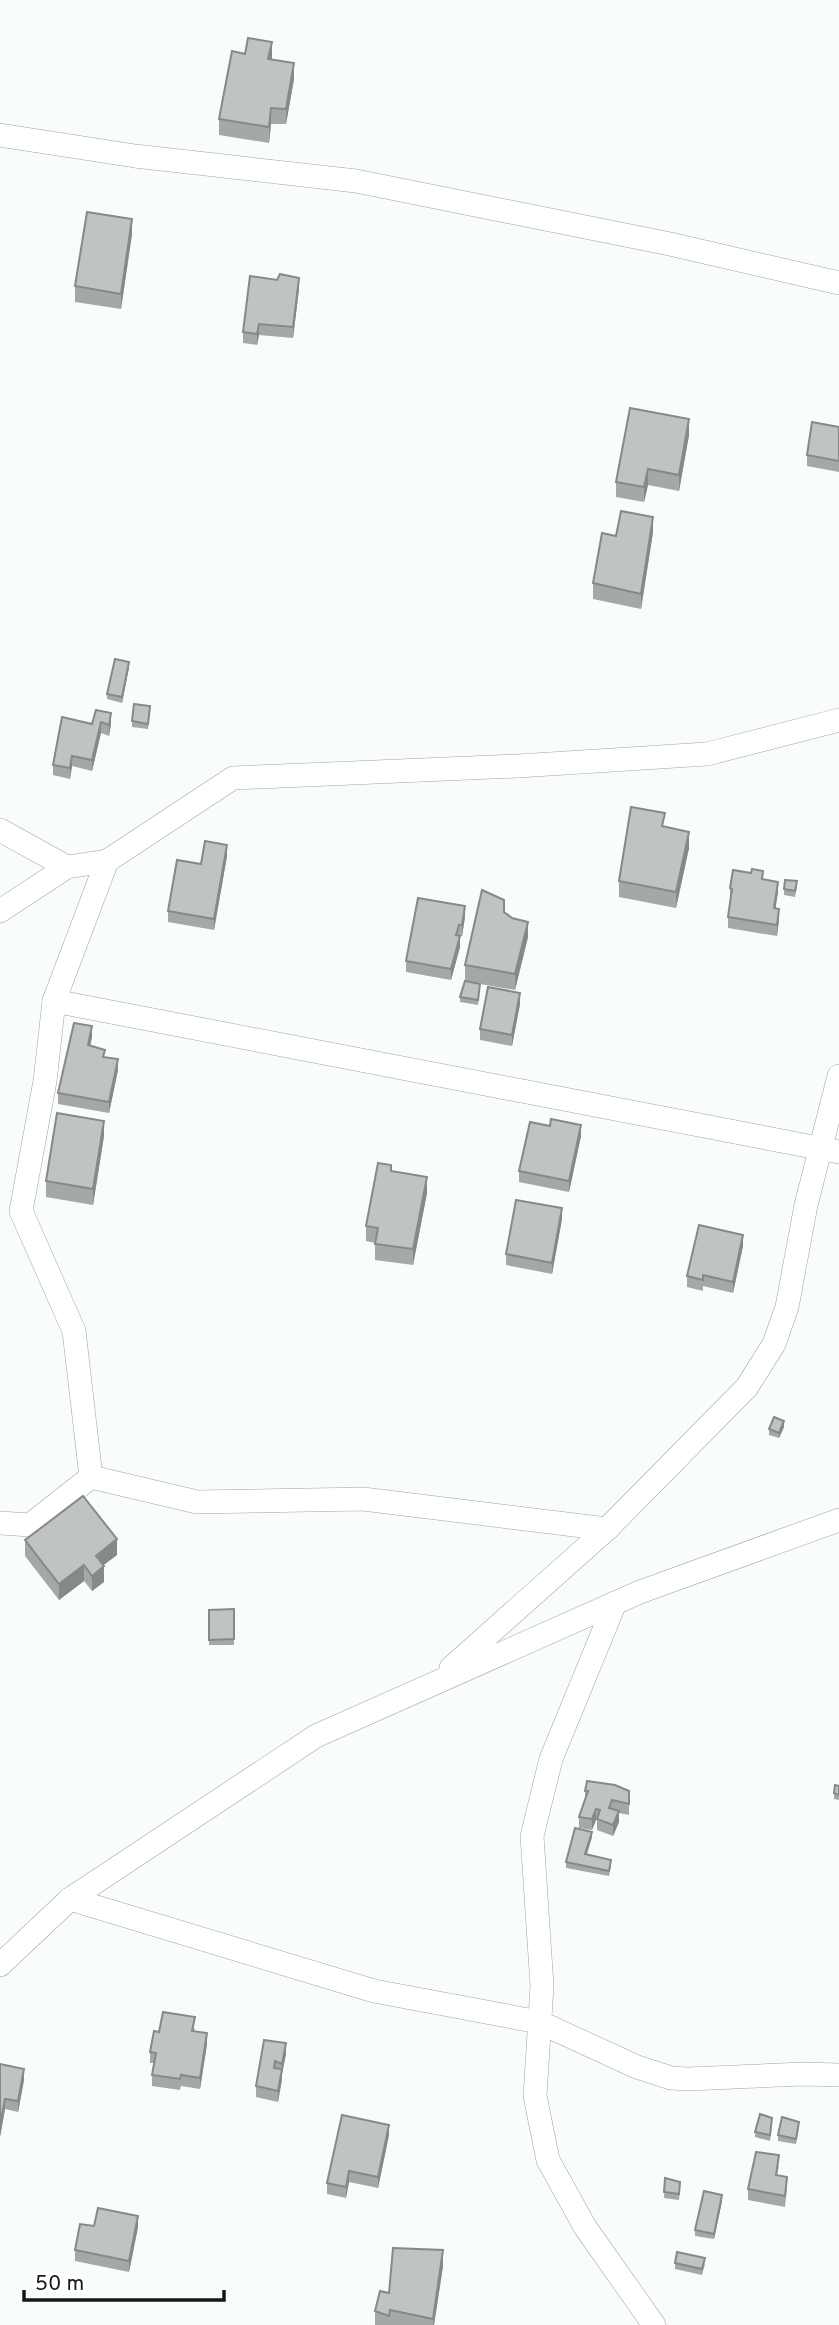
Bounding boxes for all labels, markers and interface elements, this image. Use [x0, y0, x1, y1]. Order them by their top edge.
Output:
scale bar [24, 2258, 224, 2302]
text: 50 m [35, 2271, 84, 2298]

